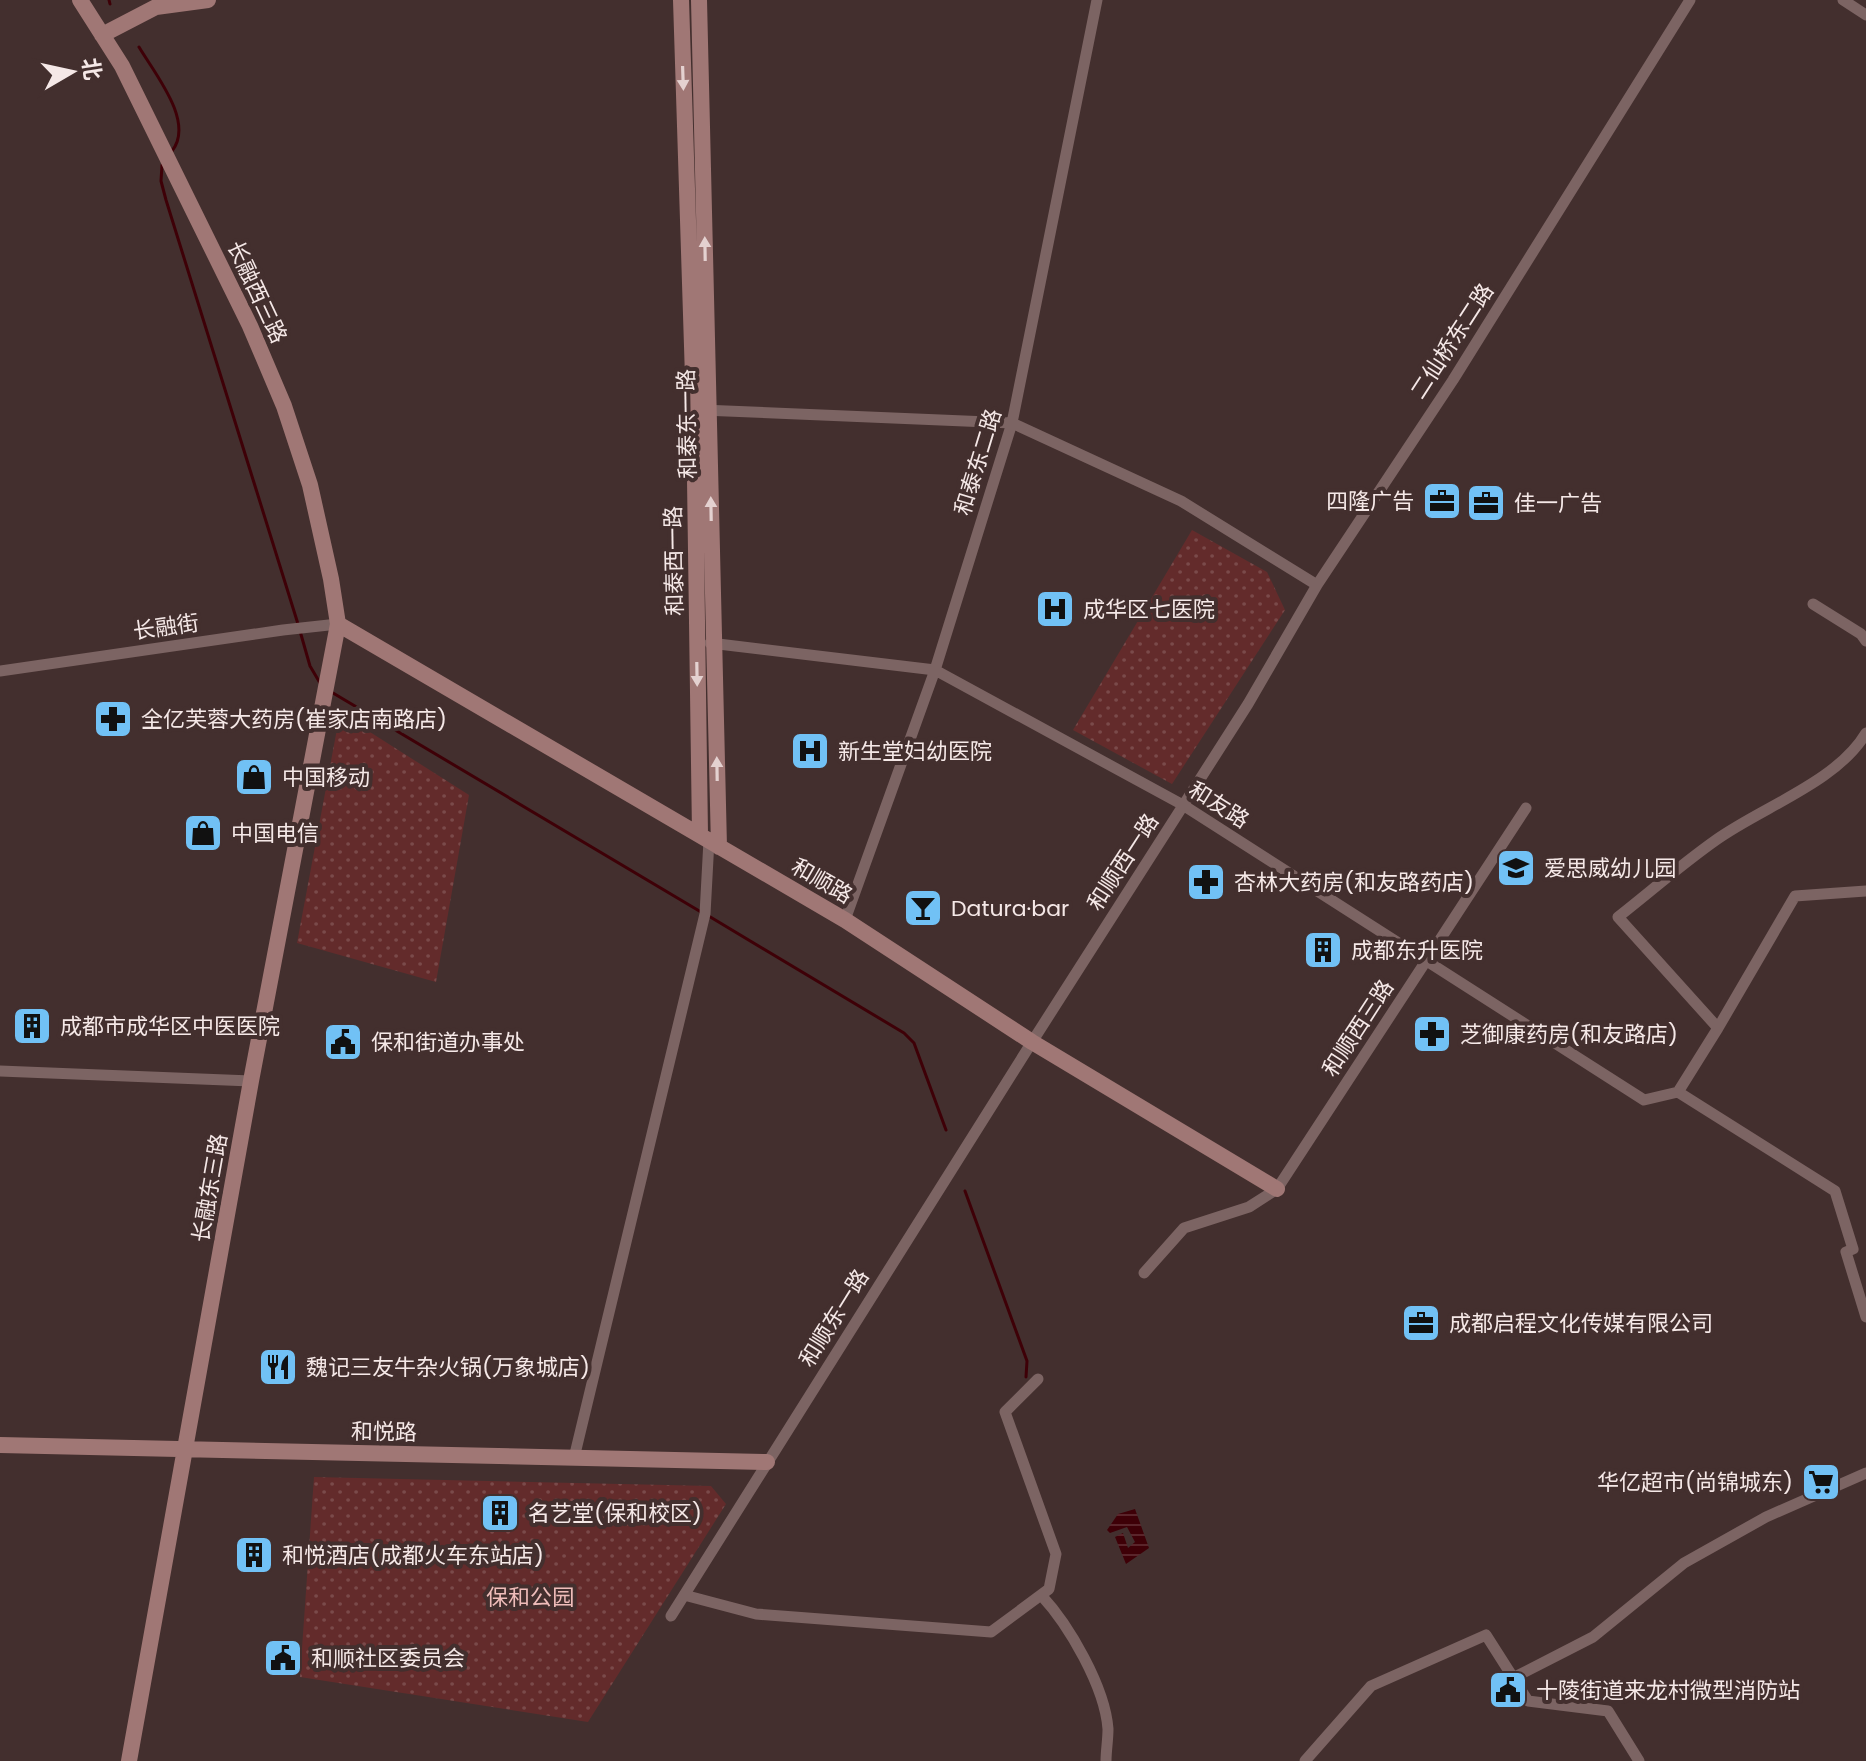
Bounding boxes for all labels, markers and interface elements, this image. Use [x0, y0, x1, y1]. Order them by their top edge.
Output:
north arrow [32, 32, 112, 112]
text: 北 [74, 56, 108, 82]
one-way arrow [677, 66, 690, 91]
street label: 长融西三路 [220, 236, 294, 348]
one-way arrow [699, 236, 711, 261]
street label: 二仙桥东二路 [1403, 277, 1501, 405]
street label: 和泰东一路 [671, 369, 703, 479]
street label: 和泰东二路 [947, 405, 1009, 519]
office icon: 四隆广告 [1421, 480, 1463, 522]
office icon: 佳一广告 [1465, 482, 1507, 524]
place label: 四隆广告 [1326, 486, 1414, 517]
place label: 佳一广告 [1514, 488, 1602, 519]
one-way arrow [705, 496, 718, 521]
street label: 和泰西一路 [658, 506, 690, 616]
hospital icon: 成华区七医院 [1034, 588, 1076, 630]
place label: 成华区七医院 [1083, 594, 1215, 625]
street label: 长融街 [131, 607, 201, 647]
one-way arrow [691, 662, 704, 687]
pharmacy icon: 全亿芙蓉大药房(崔家店南路店) [92, 698, 134, 740]
place label: 全亿芙蓉大药房(崔家店南路店) [141, 704, 447, 735]
hospital icon: 新生堂妇幼医院 [789, 730, 831, 772]
place label: 新生堂妇幼医院 [838, 736, 992, 767]
shop icon: 中国移动 [233, 756, 275, 798]
one-way arrow [711, 756, 724, 781]
place label: 中国移动 [282, 762, 370, 793]
street label: 和友路 [1183, 774, 1255, 836]
street label: 和顺西一路 [1080, 807, 1166, 917]
shop icon: 中国电信 [182, 812, 224, 854]
place label: 中国电信 [231, 818, 319, 849]
school or university icon: 爱思威幼儿园 [1495, 847, 1537, 889]
street label: 和顺路 [786, 851, 858, 911]
place label: 爱思威幼儿园 [1544, 853, 1676, 884]
pharmacy icon: 杏林大药房(和友路药店) [1185, 861, 1227, 903]
place label: 杏林大药房(和友路药店) [1234, 867, 1474, 898]
bar icon: Datura·bar [902, 887, 944, 929]
place label: Datura·bar [951, 893, 1069, 924]
building icon: 成都东升医院 [1302, 929, 1344, 971]
place label: 成都东升医院 [1351, 935, 1483, 966]
street label: 和顺西三路 [1315, 973, 1401, 1083]
building icon: 成都市成华区中医医院 [11, 1005, 53, 1047]
place label: 成都市成华区中医医院 [60, 1011, 280, 1042]
pharmacy icon: 芝御康药房(和友路店) [1411, 1013, 1453, 1055]
place label: 芝御康药房(和友路店) [1460, 1019, 1678, 1050]
public building icon: 保和街道办事处 [322, 1021, 364, 1063]
place label: 保和街道办事处 [371, 1027, 525, 1058]
street label: 长融东三路 [185, 1131, 235, 1245]
street label: 和顺东一路 [792, 1263, 876, 1373]
office icon: 成都启程文化传媒有限公司 [1400, 1302, 1442, 1344]
place label: 成都启程文化传媒有限公司 [1449, 1308, 1713, 1339]
restaurant icon: 魏记三友牛杂火锅(万象城店) [257, 1346, 299, 1388]
place label: 魏记三友牛杂火锅(万象城店) [306, 1352, 590, 1383]
street label: 和悦路 [351, 1416, 417, 1448]
supermarket icon: 华亿超市(尚锦城东) [1800, 1461, 1842, 1503]
place label: 华亿超市(尚锦城东) [1597, 1467, 1793, 1498]
building icon: 名艺堂(保和校区) [479, 1492, 521, 1534]
place label: 名艺堂(保和校区) [528, 1498, 702, 1529]
building icon: 和悦酒店(成都火车东站店) [233, 1534, 275, 1576]
place label: 和悦酒店(成都火车东站店) [282, 1540, 544, 1571]
park label: 保和公园 [486, 1582, 574, 1613]
public building icon: 和顺社区委员会 [262, 1637, 304, 1679]
place label: 和顺社区委员会 [311, 1643, 465, 1674]
public building icon: 十陵街道来龙村微型消防站 [1487, 1669, 1529, 1711]
place label: 十陵街道来龙村微型消防站 [1536, 1675, 1800, 1706]

